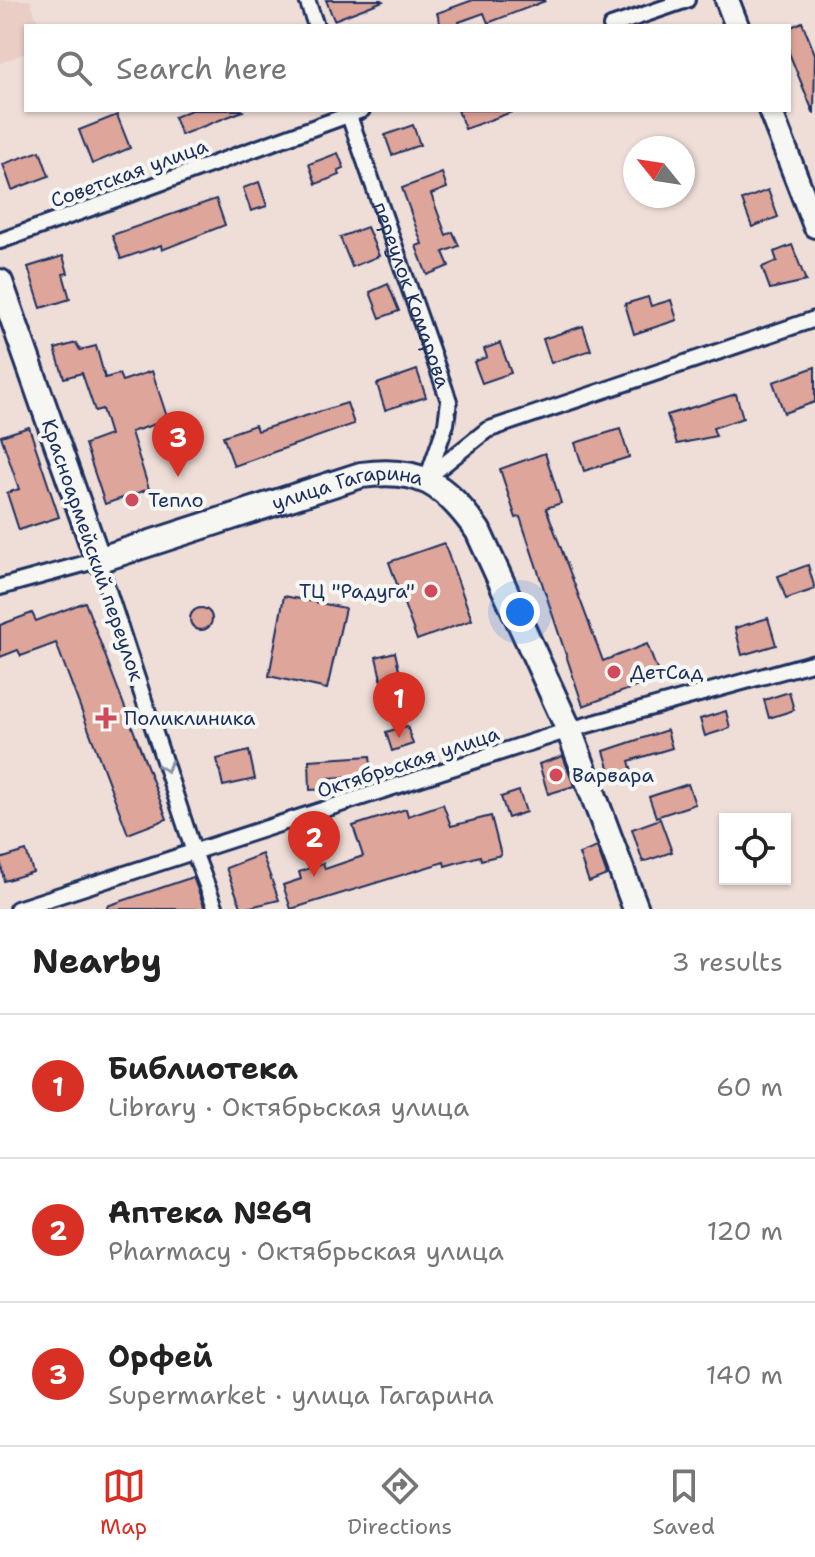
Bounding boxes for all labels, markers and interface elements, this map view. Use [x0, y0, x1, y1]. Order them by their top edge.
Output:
search box [24, 24, 791, 112]
icon: search [52, 46, 96, 90]
text: Search here [116, 48, 287, 89]
street label: Советская улица [47, 132, 212, 214]
north arrow [623, 136, 695, 208]
street label: переулок Комарова [367, 198, 457, 392]
pin: 3 [152, 411, 204, 477]
street label: Красноармейский переулок [36, 415, 150, 685]
street label: улица Гагарина [268, 460, 427, 516]
place label: Тепло [148, 487, 204, 513]
marker: Тепло [123, 491, 141, 509]
place label: ТЦ "Радуга" [299, 578, 415, 604]
marker: ТЦ "Радуга" [422, 582, 440, 600]
your location [500, 592, 540, 632]
place label: ДетСад [630, 659, 704, 685]
marker: ДетСад [605, 663, 623, 681]
pin: 1 [373, 672, 425, 738]
place label: Поликлиника [124, 705, 256, 731]
marker: Поликлиника [95, 707, 117, 729]
street label: Октябрьская улица [313, 720, 503, 804]
one-way arrow [156, 760, 172, 774]
place label: Варвара [572, 762, 655, 788]
marker: Варвара [547, 766, 565, 784]
pin: 2 [288, 811, 340, 877]
map controls [719, 813, 791, 885]
button: locate [719, 813, 791, 885]
text: Nearby [32, 938, 162, 984]
text: 3 results [671, 944, 783, 979]
text: Библиотека [108, 1048, 298, 1089]
text: 1 [52, 1069, 64, 1104]
text: 60 m [716, 1069, 783, 1104]
text: Library · Октябрьская улица [108, 1089, 469, 1124]
text: Аптека №69 [108, 1192, 312, 1233]
text: 2 [49, 1213, 67, 1248]
text: 120 m [707, 1213, 783, 1248]
text: Pharmacy · Октябрьская улица [108, 1233, 504, 1268]
text: Орфей [108, 1336, 213, 1377]
text: 3 [49, 1357, 67, 1392]
text: 140 m [706, 1357, 783, 1392]
text: Supermarket · улица Гагарина [108, 1377, 494, 1412]
tab: Map [100, 1464, 147, 1541]
tab: Directions [347, 1464, 452, 1541]
tab: Saved [652, 1464, 715, 1541]

